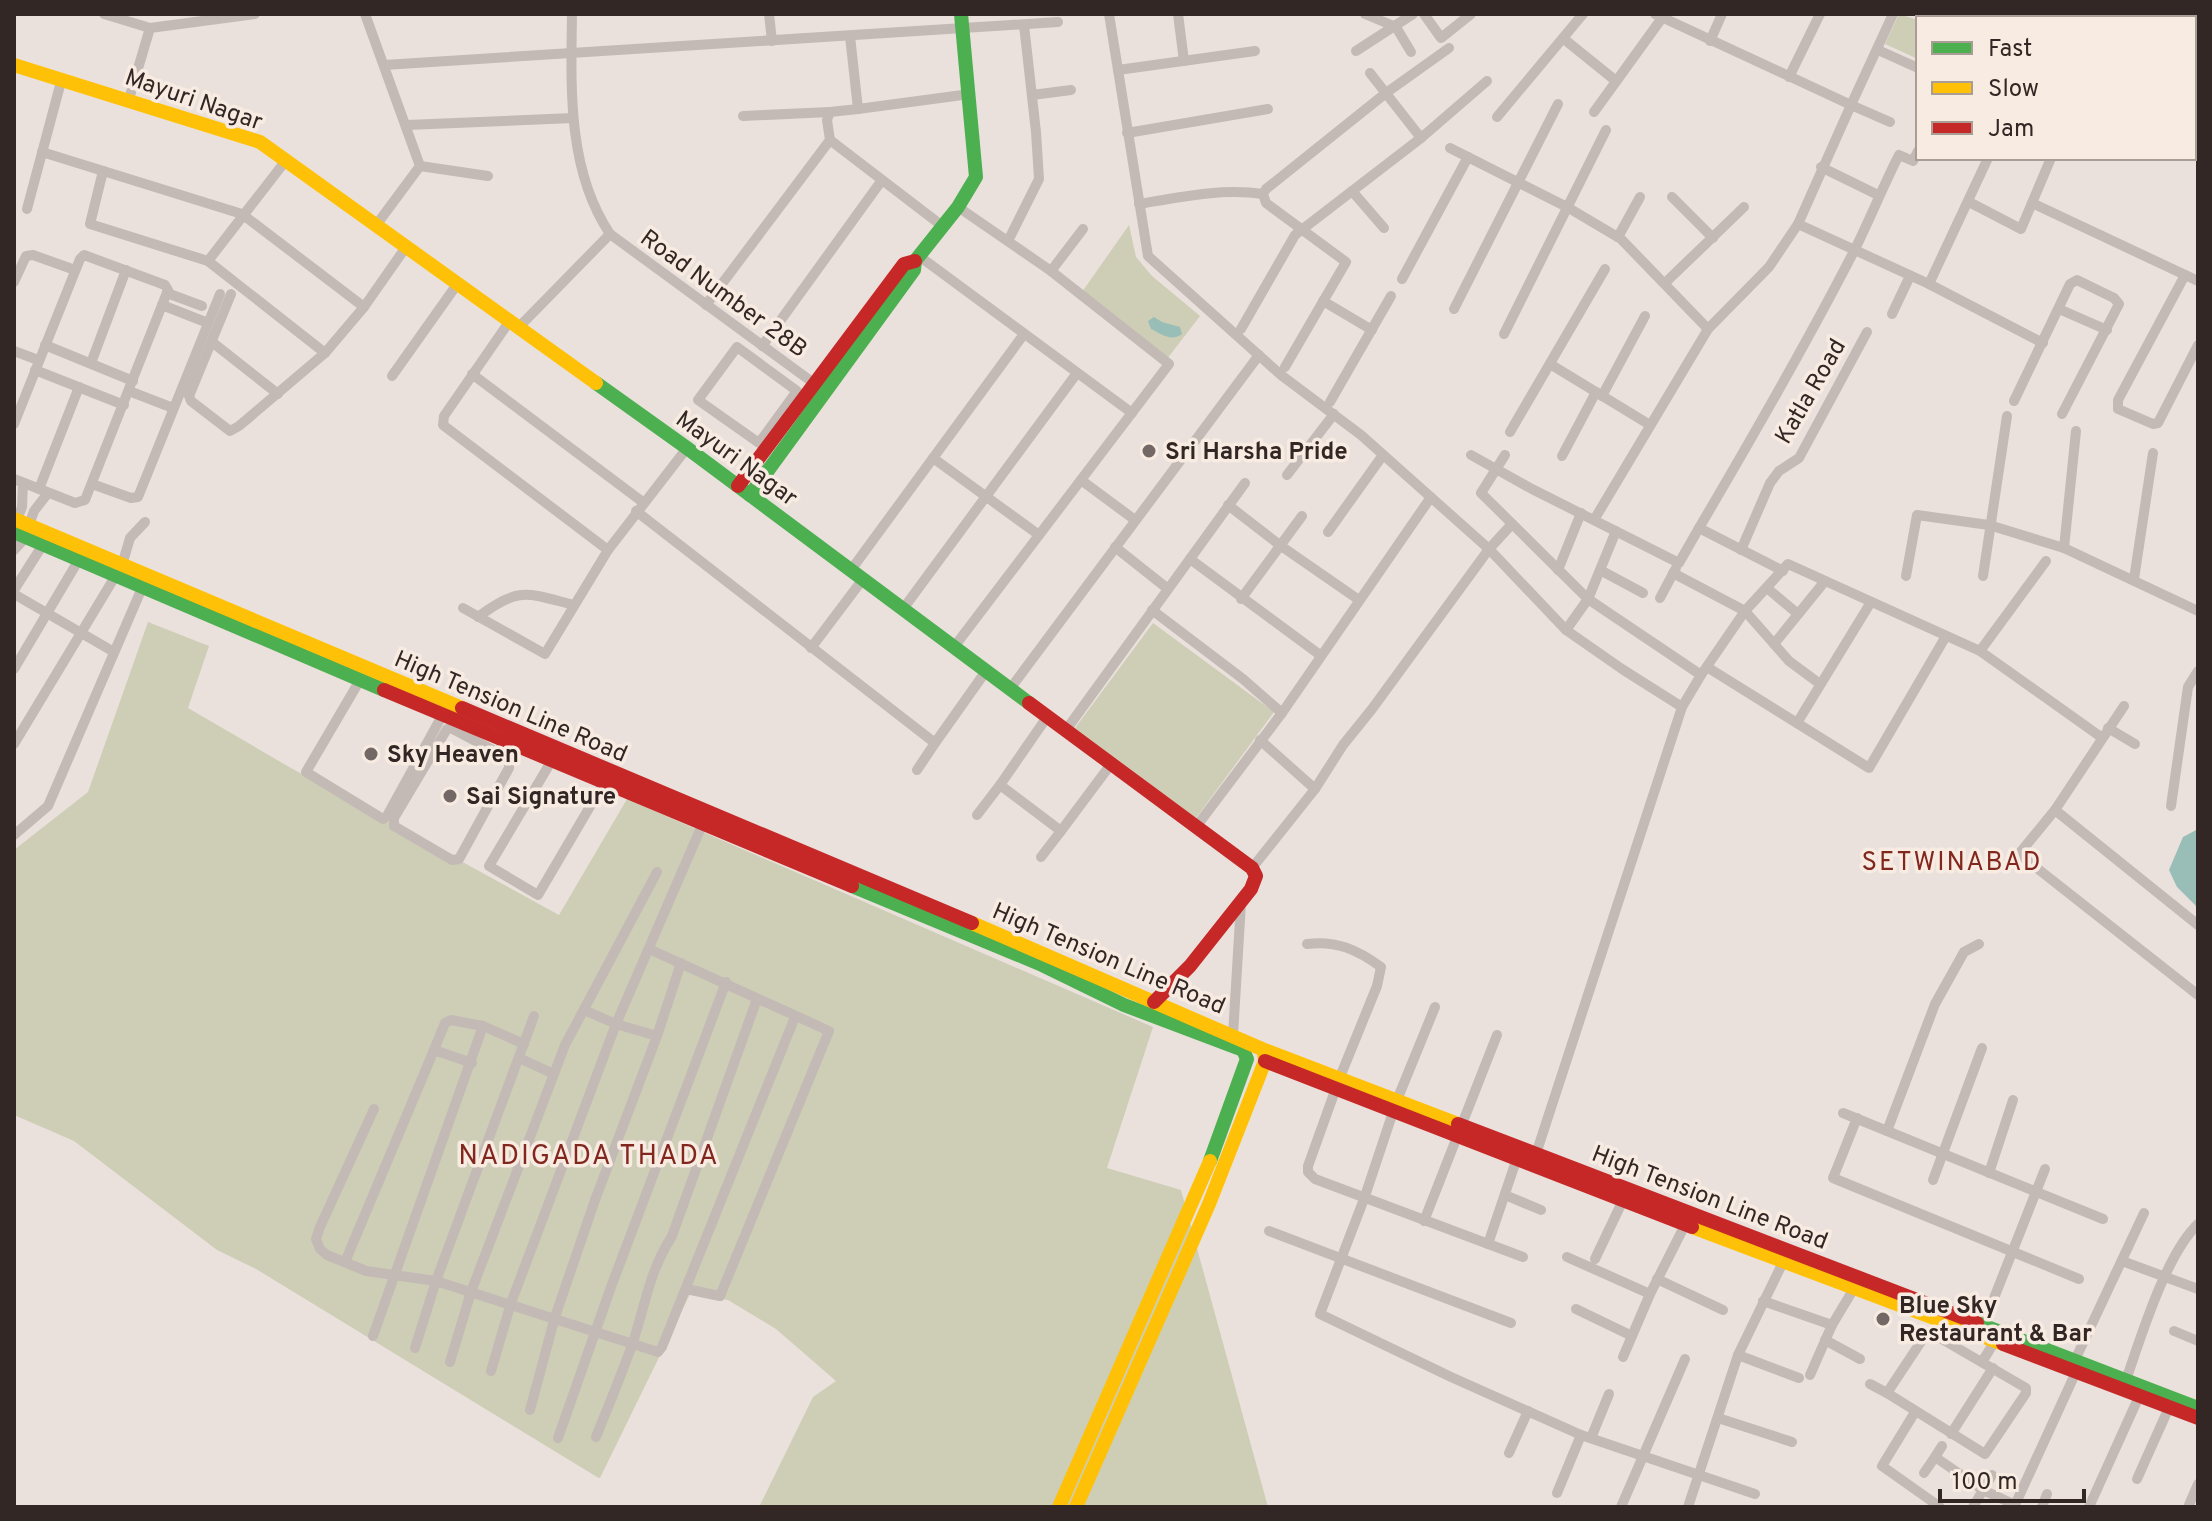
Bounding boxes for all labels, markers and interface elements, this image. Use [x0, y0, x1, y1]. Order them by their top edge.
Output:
legend [1916, 16, 2196, 160]
text: Fast [1988, 35, 2032, 65]
street label: Mayuri Nagar [121, 63, 266, 138]
text: Slow [1988, 75, 2039, 105]
text: Jam [1988, 115, 2034, 145]
street label: Road Number 28B [633, 224, 812, 365]
street label: Katla Road [1770, 334, 1854, 450]
street label: Mayuri Nagar [669, 405, 803, 514]
place label: Sri Harsha Pride [1165, 438, 1348, 468]
marker: Sri Harsha Pride [1140, 442, 1158, 460]
street label: High Tension Line Road [389, 645, 631, 771]
place label: Sky Heaven [387, 741, 519, 771]
marker: Sky Heaven [362, 745, 380, 763]
place label: Sai Signature [466, 783, 616, 813]
marker: Sai Signature [441, 787, 459, 805]
district label: SETWINABAD [1861, 847, 2043, 880]
street label: High Tension Line Road [987, 897, 1229, 1023]
district label: NADIGADA THADA [458, 1139, 720, 1175]
street label: High Tension Line Road [1587, 1140, 1832, 1258]
place label: Blue Sky Restaurant & Bar [1899, 1292, 2092, 1350]
marker: Blue Sky Restaurant & Bar [1874, 1310, 1892, 1328]
scale bar [1940, 1453, 2084, 1503]
text: 100 m [1952, 1468, 2018, 1498]

